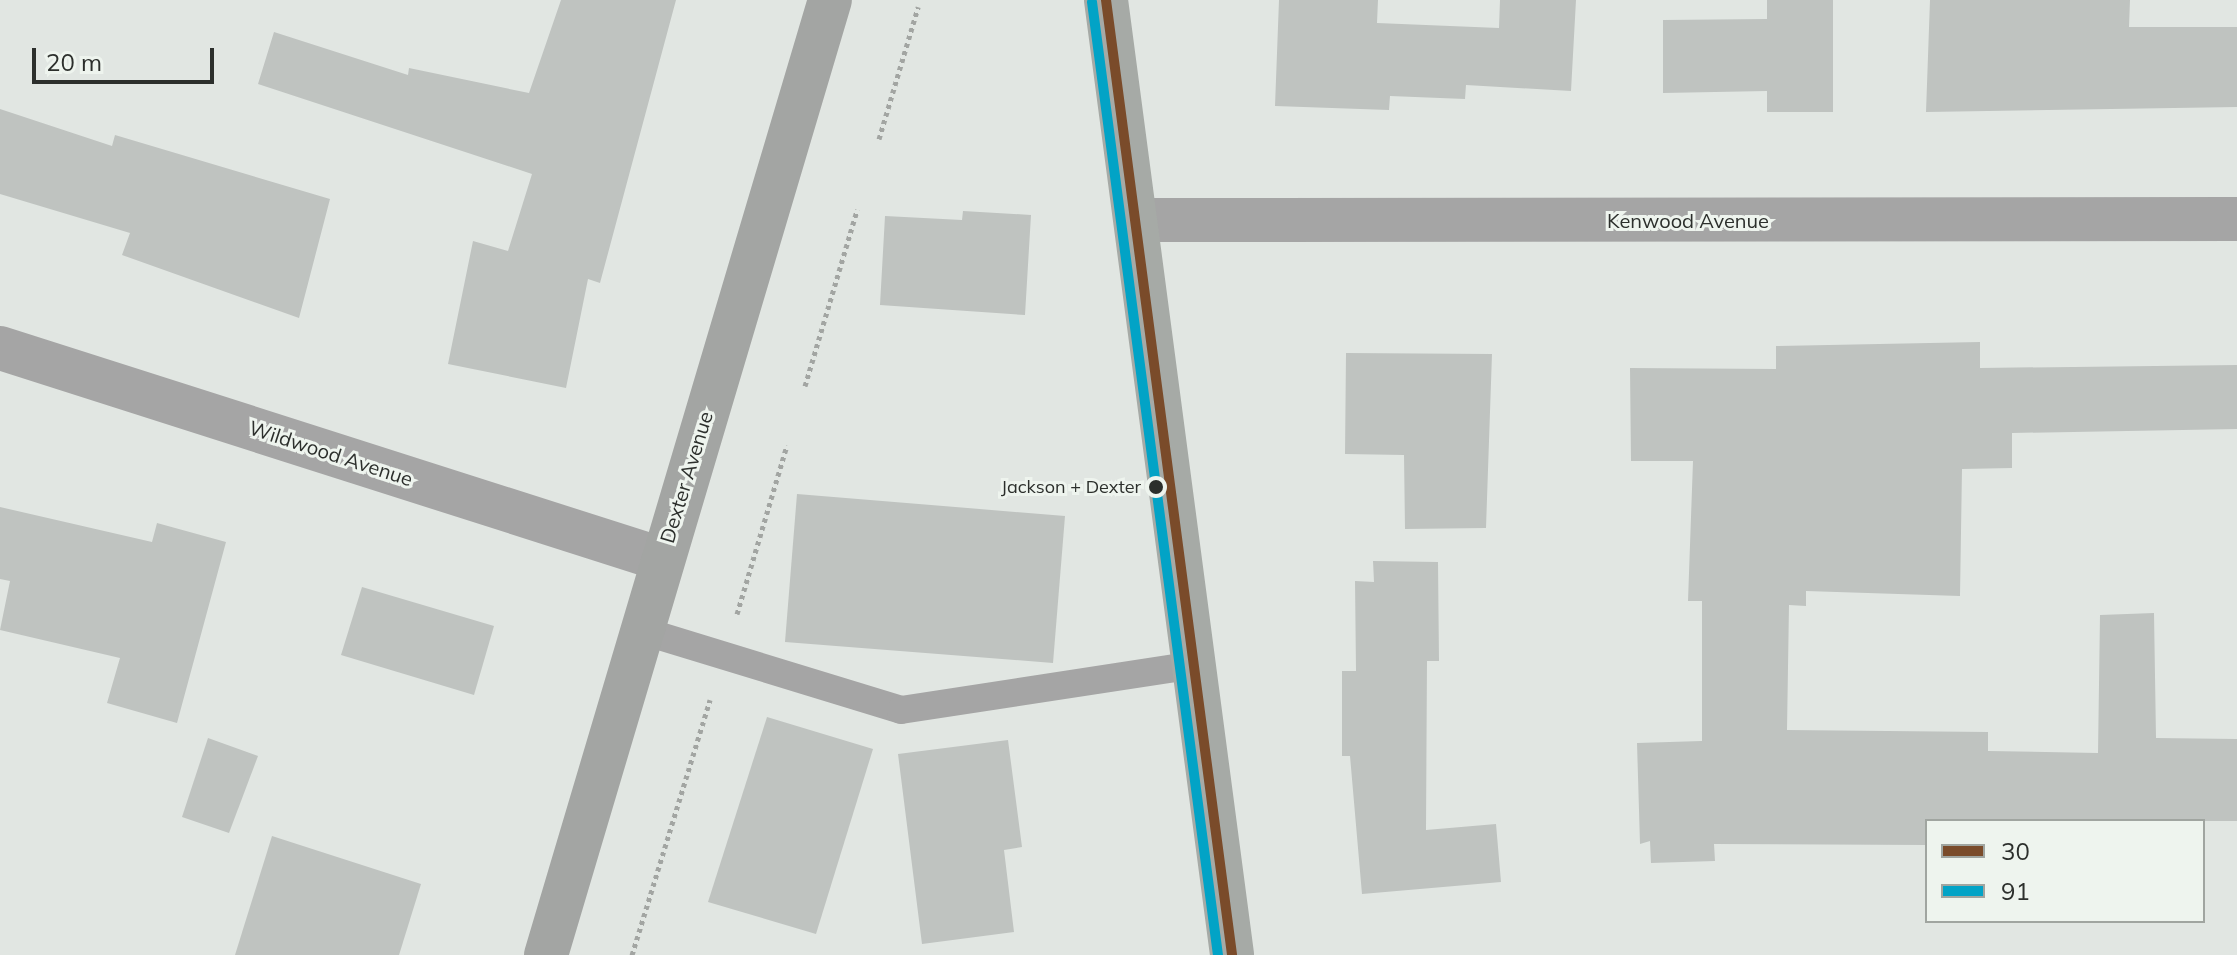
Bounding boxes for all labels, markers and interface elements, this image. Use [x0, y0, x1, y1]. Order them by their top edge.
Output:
scale bar [36, 32, 218, 82]
text: 20 m [46, 47, 102, 77]
street label: Kenwood Avenue [1607, 208, 1769, 232]
street label: Dexter Avenue [655, 408, 717, 546]
street label: Wildwood Avenue [246, 415, 416, 491]
place label: Jackson + Dexter [1001, 476, 1141, 498]
marker: Jackson + Dexter [1148, 479, 1164, 495]
legend [1925, 819, 2205, 923]
text: 30 [2001, 836, 2030, 866]
text: 91 [2001, 876, 2030, 906]

